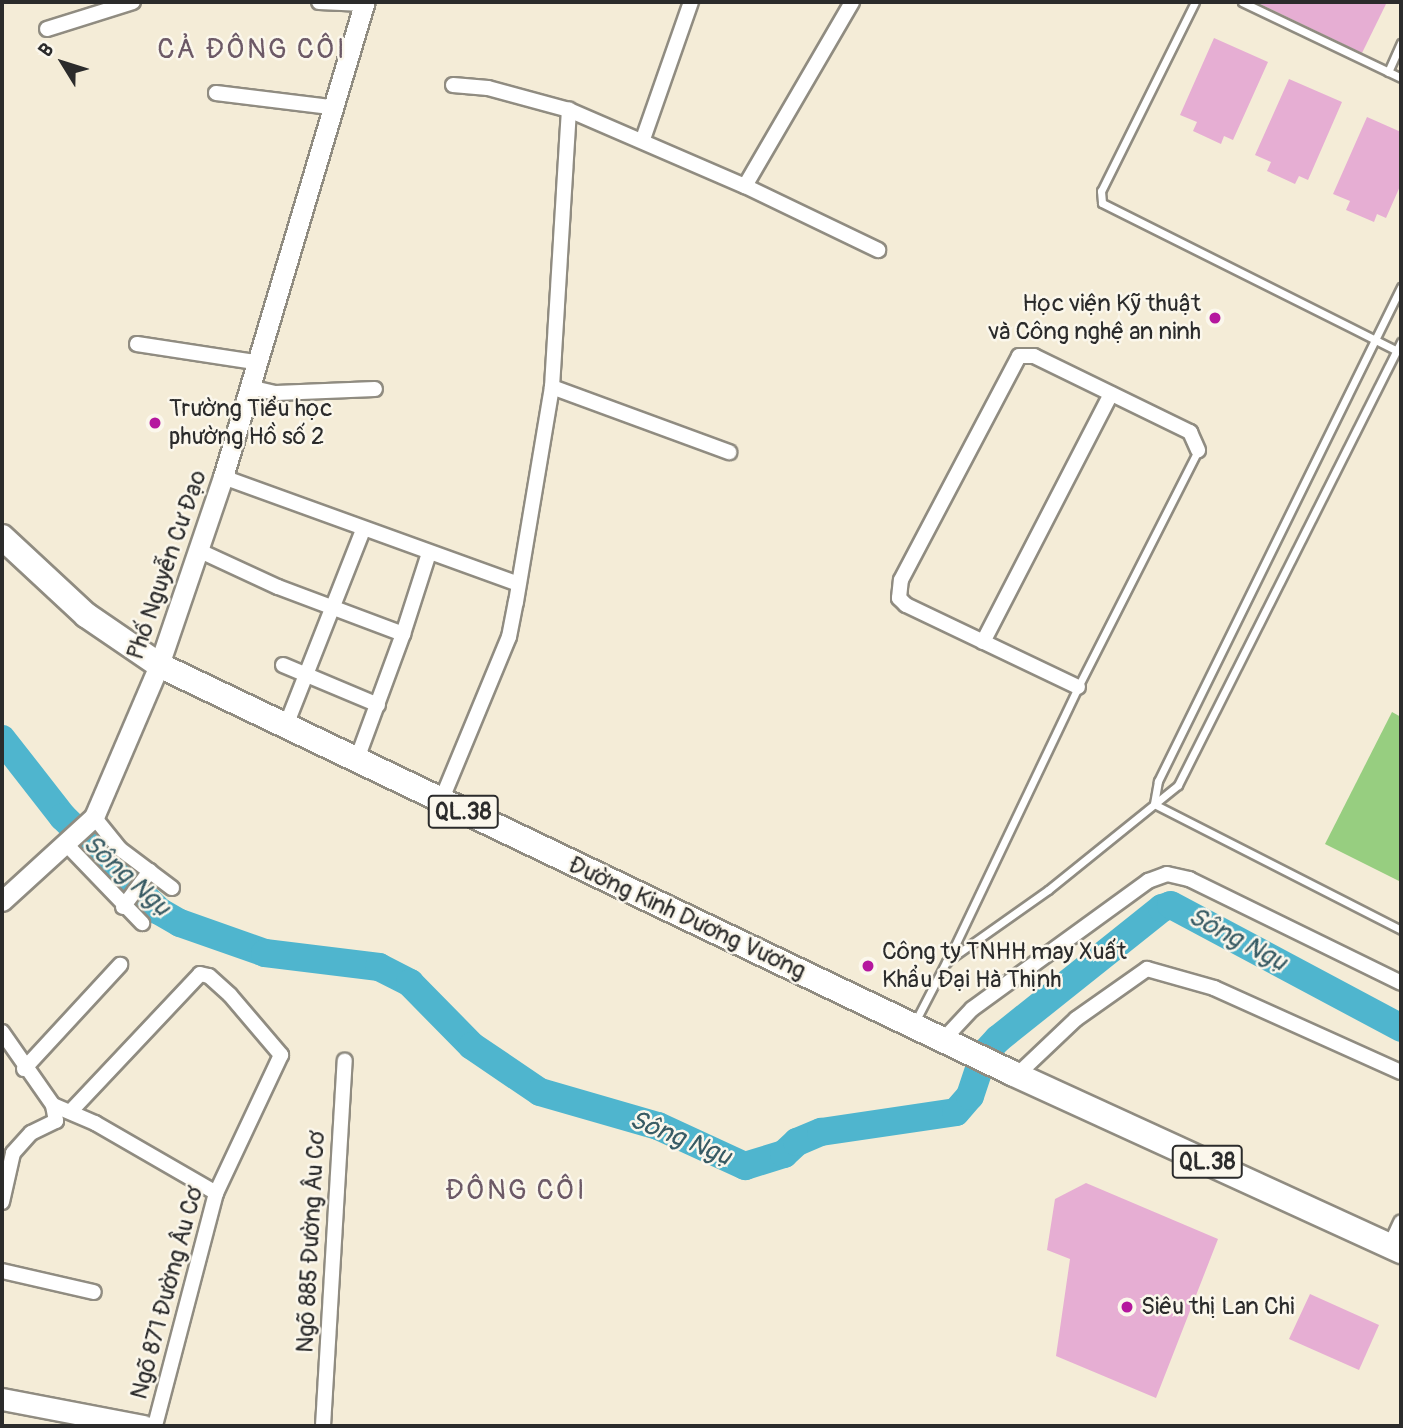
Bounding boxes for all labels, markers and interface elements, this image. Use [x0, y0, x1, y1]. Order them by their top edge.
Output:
north arrow [28, 28, 98, 98]
district label: CẢ ĐÔNG CÔI [159, 33, 345, 67]
text: B [34, 38, 59, 62]
place label: Học viện Kỹ thuật và Công nghệ an ninh [988, 290, 1201, 346]
marker: Học viện Kỹ thuật và Công nghệ an ninh [1207, 310, 1223, 326]
place label: Trường Tiểu học phường Hồ số 2 [169, 395, 333, 451]
marker: Trường Tiểu học phường Hồ số 2 [147, 415, 163, 431]
street label: Phố Nguyễn Cư Đạo [121, 467, 213, 663]
road number: QL.38 [426, 792, 500, 832]
water label: Sông Ngụ [76, 829, 176, 923]
street label: Đường Kinh Dương Vương [564, 850, 810, 986]
water label: Sông Ngụ [1183, 901, 1291, 979]
place label: Công ty TNHH may Xuất Khẩu Đại Hà Thịnh [882, 938, 1127, 994]
marker: Công ty TNHH may Xuất Khẩu Đại Hà Thịnh [860, 958, 876, 974]
water label: Sông Ngụ [625, 1105, 735, 1173]
street label: Ngõ 885 Đường Âu Cơ [291, 1130, 331, 1354]
road number: QL.38 [1170, 1142, 1244, 1182]
district label: ĐÔNG CÔI [446, 1174, 586, 1208]
street label: Ngõ 871 Đường Âu Cơ [125, 1184, 209, 1402]
place label: Siêu thị Lan Chi [1141, 1293, 1295, 1321]
marker: Siêu thị Lan Chi [1119, 1299, 1135, 1315]

